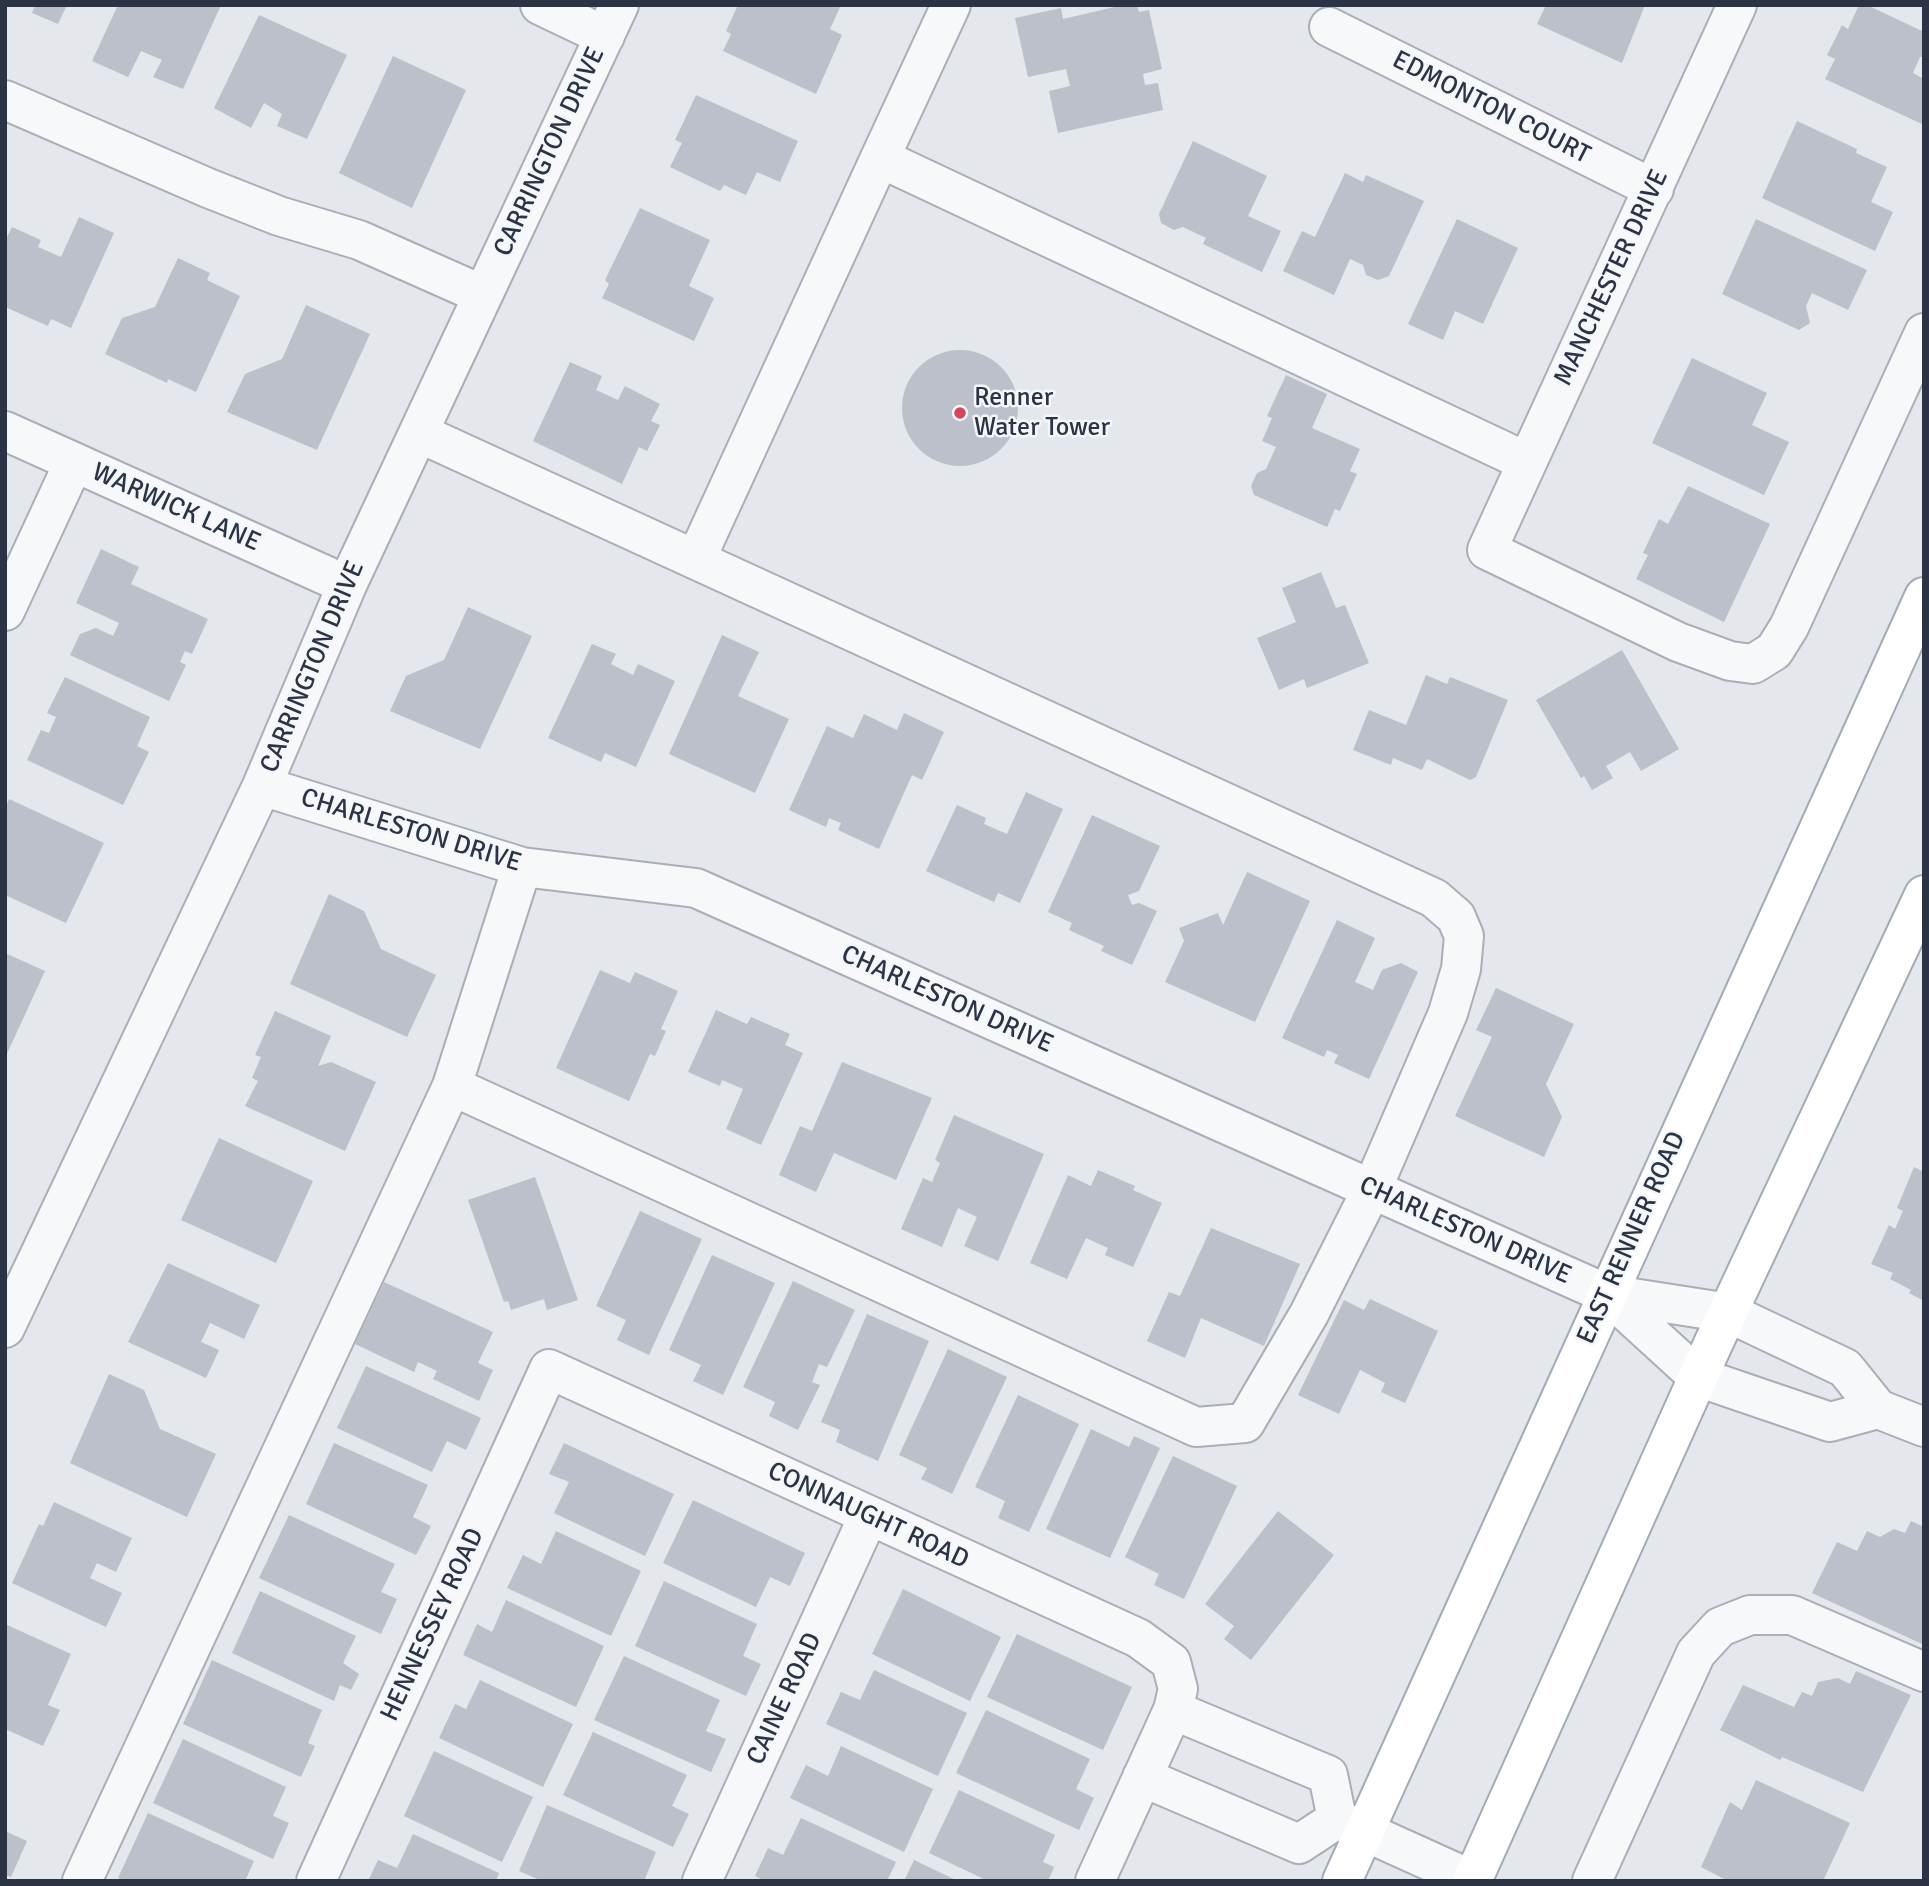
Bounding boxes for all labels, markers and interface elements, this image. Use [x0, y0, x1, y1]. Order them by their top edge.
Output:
street label: CARRINGTON DRIVE [488, 42, 612, 262]
street label: EDMONTON COURT [1387, 45, 1595, 171]
street label: MANCHESTER DRIVE [1548, 165, 1676, 391]
place label: Renner Water Tower [974, 382, 1110, 444]
marker: Renner Water Tower [952, 405, 968, 421]
street label: WARWICK LANE [87, 457, 265, 559]
street label: CARRINGTON DRIVE [254, 556, 372, 778]
street label: CHARLESTON DRIVE [297, 783, 525, 879]
street label: CHARLESTON DRIVE [836, 939, 1058, 1061]
street label: EAST RENNER ROAD [1571, 1127, 1693, 1349]
street label: CHARLESTON DRIVE [1354, 1170, 1576, 1292]
street label: CONNAUGHT ROAD [763, 1456, 973, 1576]
street label: HENNESSEY ROAD [375, 1523, 491, 1727]
street label: CAINE ROAD [741, 1628, 829, 1770]

